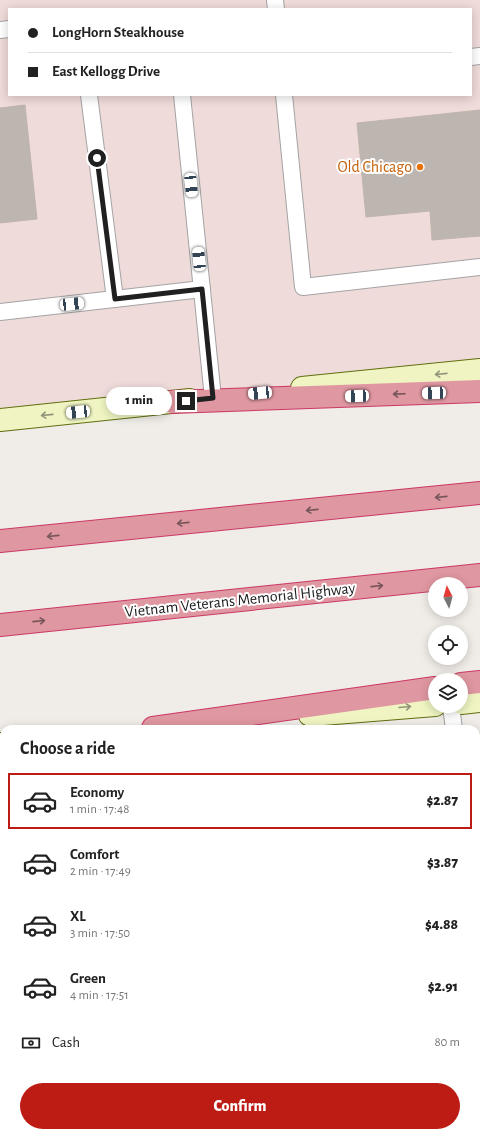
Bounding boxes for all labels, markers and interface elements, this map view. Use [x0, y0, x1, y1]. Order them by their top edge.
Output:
text: LongHorn Steakhouse [52, 25, 184, 40]
text: East Kellogg Drive [52, 64, 160, 79]
route start [88, 149, 106, 167]
place label: Old Chicago [337, 159, 412, 175]
marker: Old Chicago [415, 162, 425, 172]
car [184, 172, 198, 198]
car [192, 246, 206, 272]
car [59, 297, 85, 311]
one-way arrow [435, 370, 448, 377]
car [247, 386, 273, 400]
callout: 1 min [106, 387, 172, 415]
car [422, 387, 446, 399]
car [345, 390, 369, 402]
one-way arrow [393, 391, 406, 398]
route end [177, 392, 195, 410]
text: 1 min [125, 394, 153, 407]
car [65, 405, 91, 419]
one-way arrow [41, 411, 54, 419]
one-way arrow [435, 493, 448, 500]
one-way arrow [306, 506, 319, 513]
one-way arrow [176, 519, 189, 527]
one-way arrow [47, 532, 60, 540]
north arrow [428, 577, 468, 617]
map controls [428, 577, 468, 713]
street label: Vietnam Veterans Memorial Highway [124, 580, 356, 621]
one-way arrow [370, 582, 383, 589]
one-way arrow [32, 618, 45, 625]
button: locate [428, 625, 468, 665]
button: layers [428, 673, 468, 713]
one-way arrow [398, 704, 411, 711]
text: Choose a ride [20, 740, 115, 758]
icon: car [22, 783, 58, 819]
text: Economy [70, 785, 124, 800]
text: $2.87 [426, 793, 458, 808]
text: 1 min · 17:48 [70, 803, 129, 816]
icon: car [22, 845, 58, 881]
text: Comfort [70, 847, 119, 862]
text: $3.87 [427, 855, 458, 870]
text: 2 min · 17:49 [70, 865, 131, 878]
icon: car [22, 907, 58, 943]
text: XL [70, 909, 86, 924]
text: $4.88 [425, 917, 458, 932]
text: 3 min · 17:50 [70, 927, 130, 940]
icon: car [22, 969, 58, 1005]
text: Green [70, 971, 106, 986]
text: $2.91 [428, 979, 458, 994]
text: 4 min · 17:51 [70, 989, 129, 1002]
icon: cash [20, 1032, 42, 1054]
text: Cash [52, 1035, 80, 1050]
text: 80 m [434, 1036, 460, 1049]
button: Confirm [20, 1083, 460, 1129]

